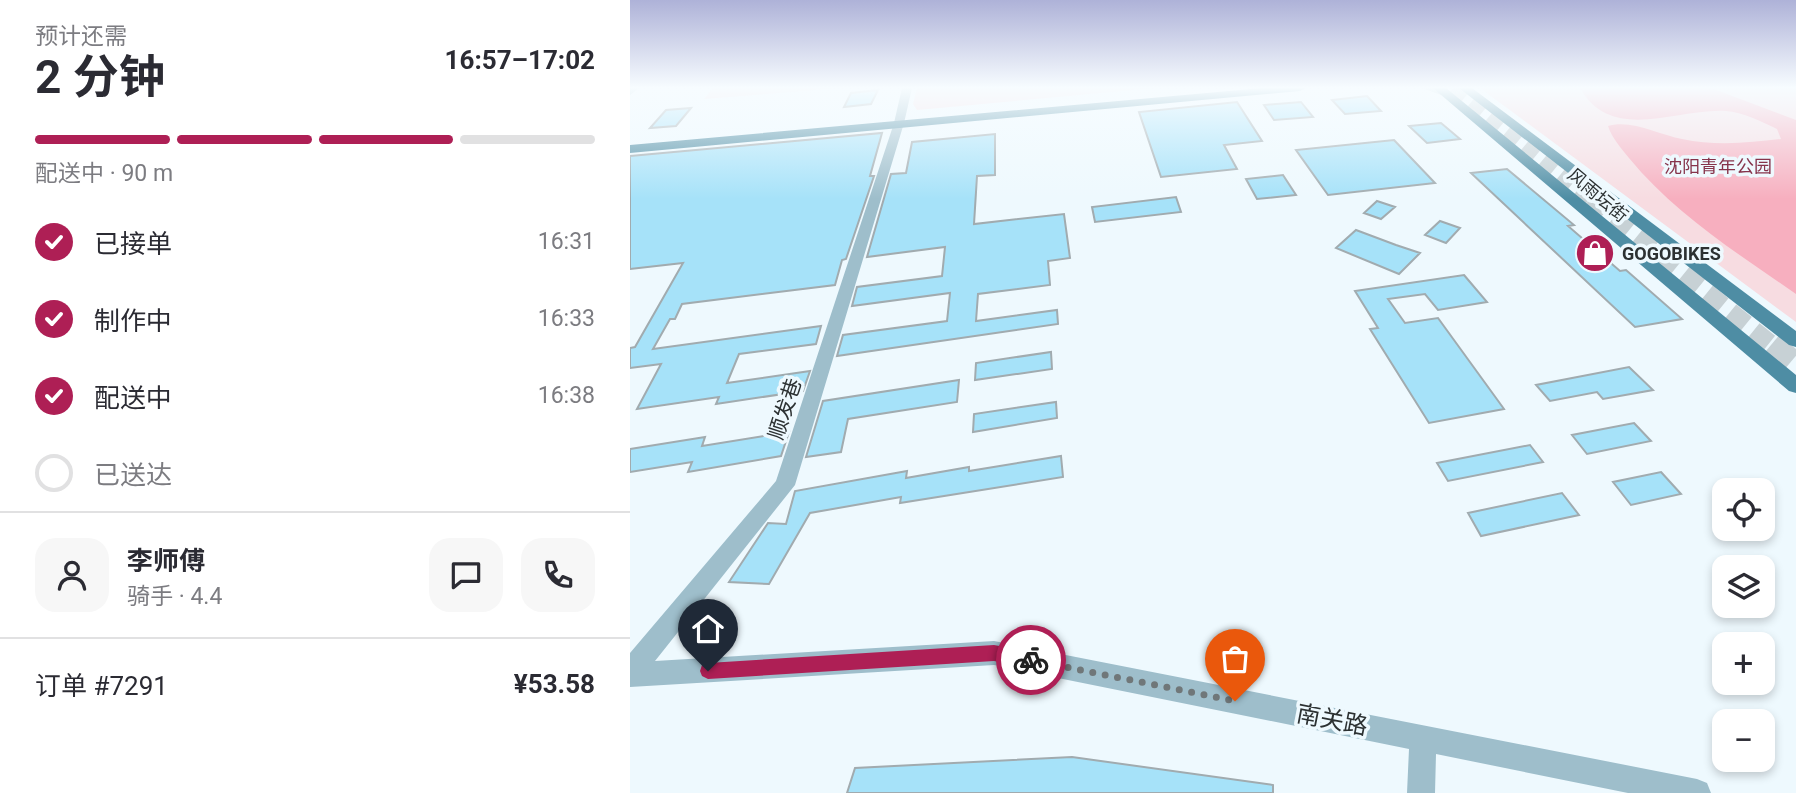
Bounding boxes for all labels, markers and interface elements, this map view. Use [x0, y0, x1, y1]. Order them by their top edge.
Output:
text: 预计还需 [35, 23, 127, 50]
text: 16:57–17:02 [445, 45, 595, 75]
text: 2 分钟 [35, 50, 165, 104]
park label: 沈阳青年公园 [1664, 156, 1772, 177]
text: 配送中 · 90 m [35, 160, 173, 187]
street label: 风雨坛街 [1564, 164, 1632, 226]
icon: check [35, 223, 73, 261]
text: 16:31 [538, 228, 595, 255]
text: 已接单 [94, 229, 172, 259]
shop icon: GOGOBIKES [1574, 232, 1616, 274]
place label: GOGOBIKES [1622, 243, 1721, 264]
icon: check [35, 300, 73, 338]
text: 16:33 [538, 305, 595, 332]
text: 制作中 [94, 306, 172, 336]
street label: 顺发巷 [764, 375, 806, 443]
icon: check [35, 377, 73, 415]
text: 16:38 [538, 382, 595, 409]
text: 配送中 [94, 383, 172, 413]
text: 已送达 [94, 460, 172, 490]
map controls [1712, 478, 1775, 772]
button: locate [1712, 478, 1775, 541]
button: person [35, 538, 109, 612]
button: chat [429, 538, 503, 612]
button: phone [521, 538, 595, 612]
text: 李师傅 [127, 546, 205, 576]
button: layers [1712, 555, 1775, 618]
text: 骑手 · 4.4 [127, 583, 222, 610]
pin [678, 599, 738, 671]
icon: home [689, 610, 727, 648]
courier [996, 625, 1066, 695]
pin [1205, 629, 1265, 701]
button: + [1712, 632, 1775, 695]
icon: bag [1216, 640, 1254, 678]
icon: bike [1012, 641, 1050, 679]
text: ¥53.58 [514, 669, 595, 699]
text: 订单 #7291 [35, 671, 168, 701]
street label: 南关路 [1294, 699, 1370, 741]
button: − [1712, 709, 1775, 772]

